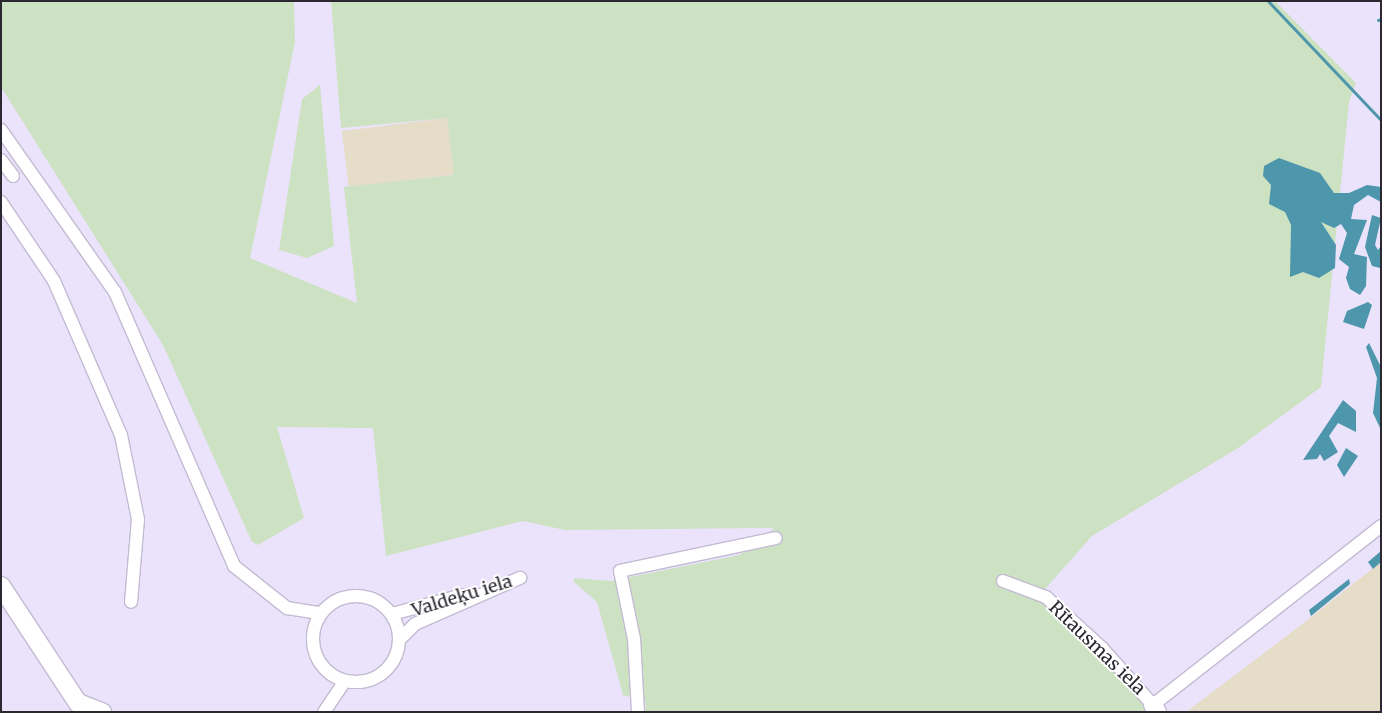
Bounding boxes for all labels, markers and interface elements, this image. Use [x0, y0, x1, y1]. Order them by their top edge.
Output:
street label: Valdeķu iela [409, 570, 515, 622]
street label: Rītausmas iela [1044, 597, 1150, 699]

